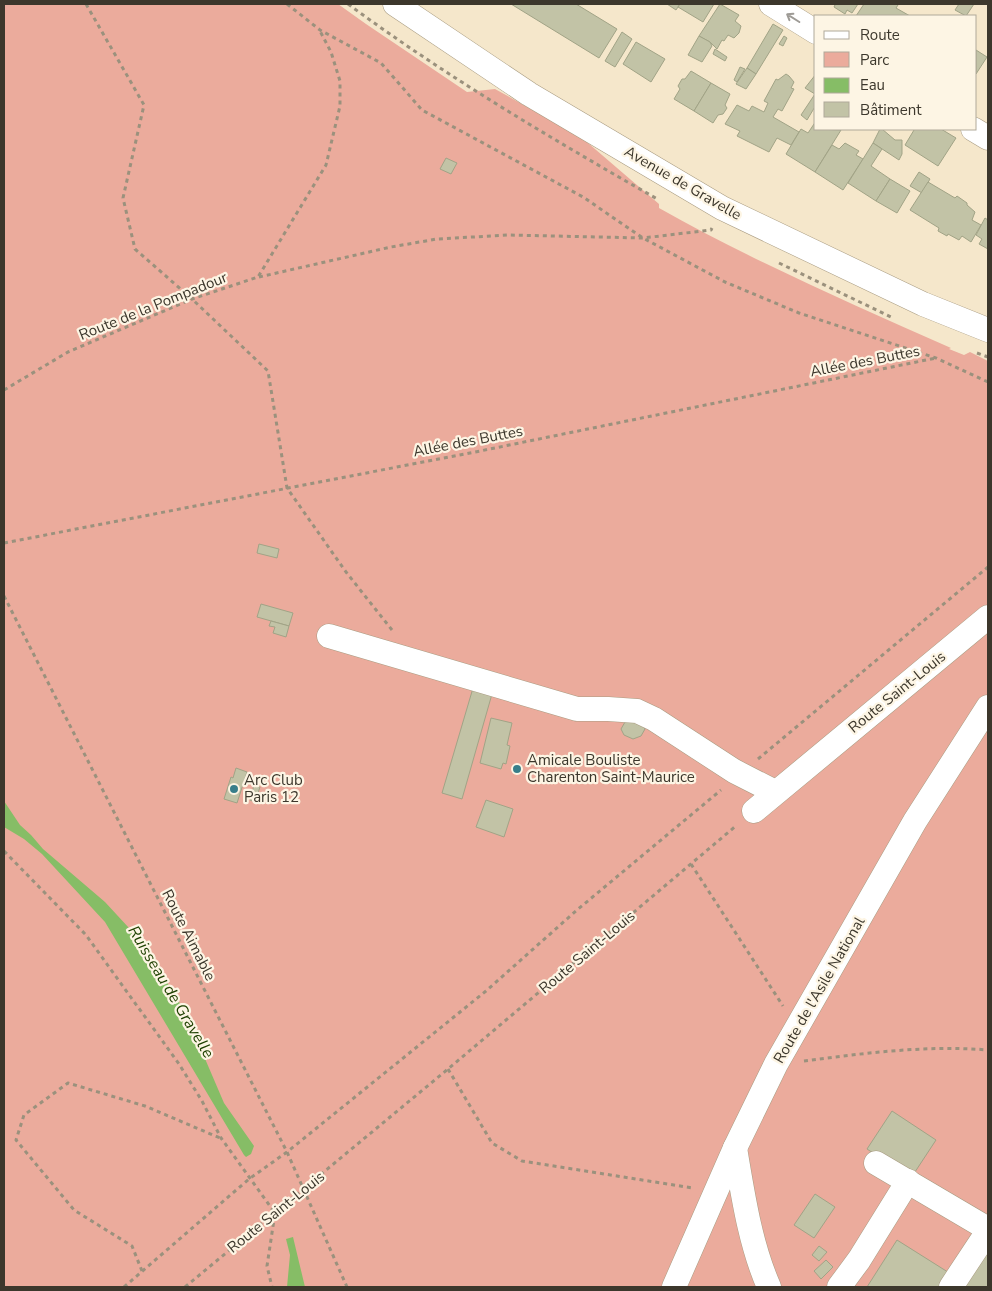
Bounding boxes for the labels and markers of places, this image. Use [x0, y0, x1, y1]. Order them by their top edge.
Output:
place label: Amicale Bouliste Charenton Saint-Maurice [527, 750, 695, 787]
marker: Amicale Bouliste Charenton Saint-Maurice [511, 763, 523, 775]
place label: Arc Club Paris 12 [244, 770, 303, 807]
marker: Arc Club Paris 12 [228, 783, 240, 795]

